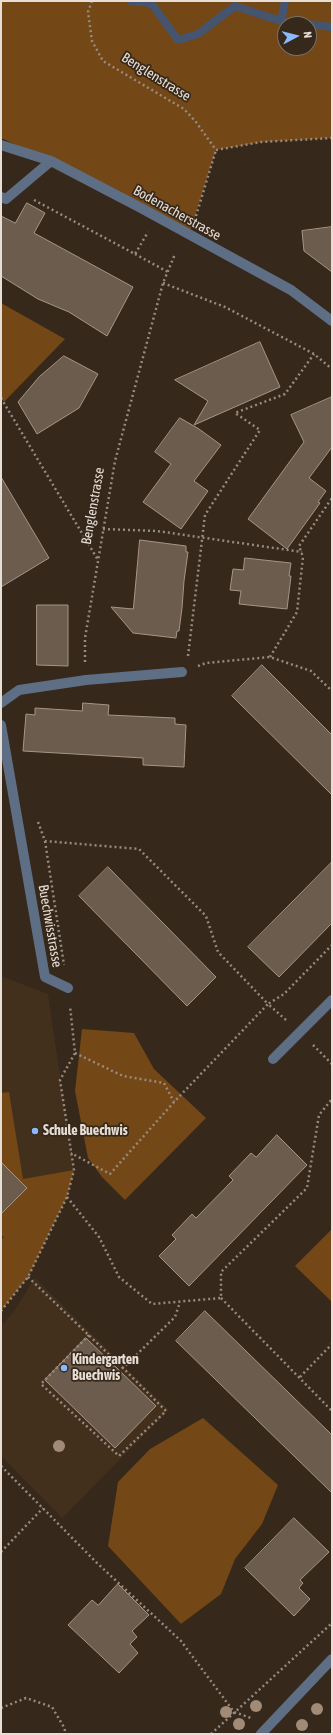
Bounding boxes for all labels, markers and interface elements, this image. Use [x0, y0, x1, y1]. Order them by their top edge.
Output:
north arrow [277, 16, 317, 56]
text: N [302, 31, 314, 39]
street label: Benglenstrasse [118, 49, 194, 105]
street label: Bodenacherstrasse [130, 182, 224, 244]
street label: Benglenstrasse [78, 466, 108, 546]
street label: Buechwisstrasse [34, 883, 66, 969]
place label: Schule Buechwis [43, 1123, 128, 1139]
marker: Schule Buechwis [30, 1126, 40, 1136]
place label: Kindergarten Buechwis [72, 1352, 139, 1384]
marker: Kindergarten Buechwis [59, 1363, 69, 1373]

